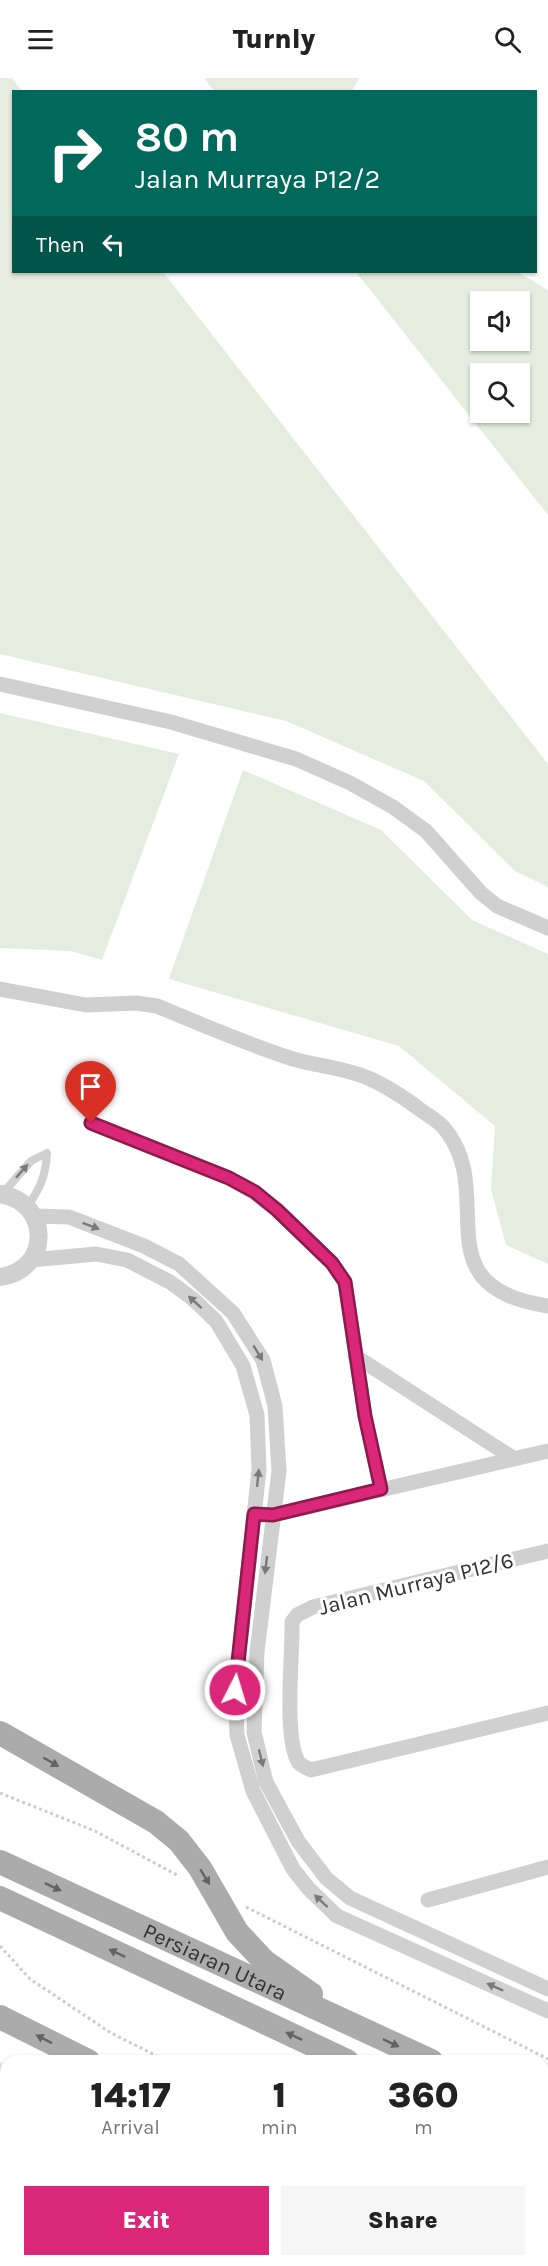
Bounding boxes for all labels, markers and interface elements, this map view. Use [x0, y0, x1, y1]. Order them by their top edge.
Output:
icon: menu [24, 23, 57, 56]
text: Turnly [233, 23, 315, 55]
icon: search [491, 23, 524, 56]
text: 80 m [135, 112, 239, 162]
icon: right [36, 114, 114, 192]
text: Jalan Murraya P12/2 [135, 163, 380, 195]
icon: left [97, 228, 130, 261]
text: Then [36, 232, 85, 258]
map controls [470, 291, 530, 423]
button: sound [470, 291, 530, 351]
button: search [470, 363, 530, 423]
pin [65, 1061, 116, 1123]
icon: arrive [74, 1070, 107, 1103]
one-way arrow [15, 1163, 29, 1178]
one-way arrow [82, 1221, 100, 1231]
one-way arrow [188, 1296, 203, 1309]
one-way arrow [252, 1345, 263, 1361]
one-way arrow [253, 1469, 263, 1488]
street label: Jalan Murraya P12/6 [316, 1547, 516, 1621]
one-way arrow [261, 1555, 270, 1574]
position arrow [203, 1658, 267, 1722]
one-way arrow [256, 1749, 266, 1768]
one-way arrow [43, 1757, 60, 1767]
one-way arrow [200, 1869, 210, 1886]
one-way arrow [45, 1882, 63, 1892]
one-way arrow [314, 1895, 329, 1908]
street label: Persiaran Utara [139, 1918, 291, 2007]
one-way arrow [109, 1948, 126, 1957]
one-way arrow [486, 1983, 503, 1992]
one-way arrow [285, 2032, 302, 2041]
one-way arrow [36, 2034, 53, 2044]
one-way arrow [383, 2038, 400, 2047]
text: 14:17 [90, 2074, 171, 2116]
text: 1 [272, 2074, 286, 2116]
text: 360 [388, 2074, 459, 2116]
text: Arrival [101, 2116, 160, 2139]
text: min [261, 2116, 298, 2139]
text: m [414, 2116, 433, 2139]
button: Exit [24, 2186, 269, 2255]
button: Share [281, 2186, 525, 2255]

